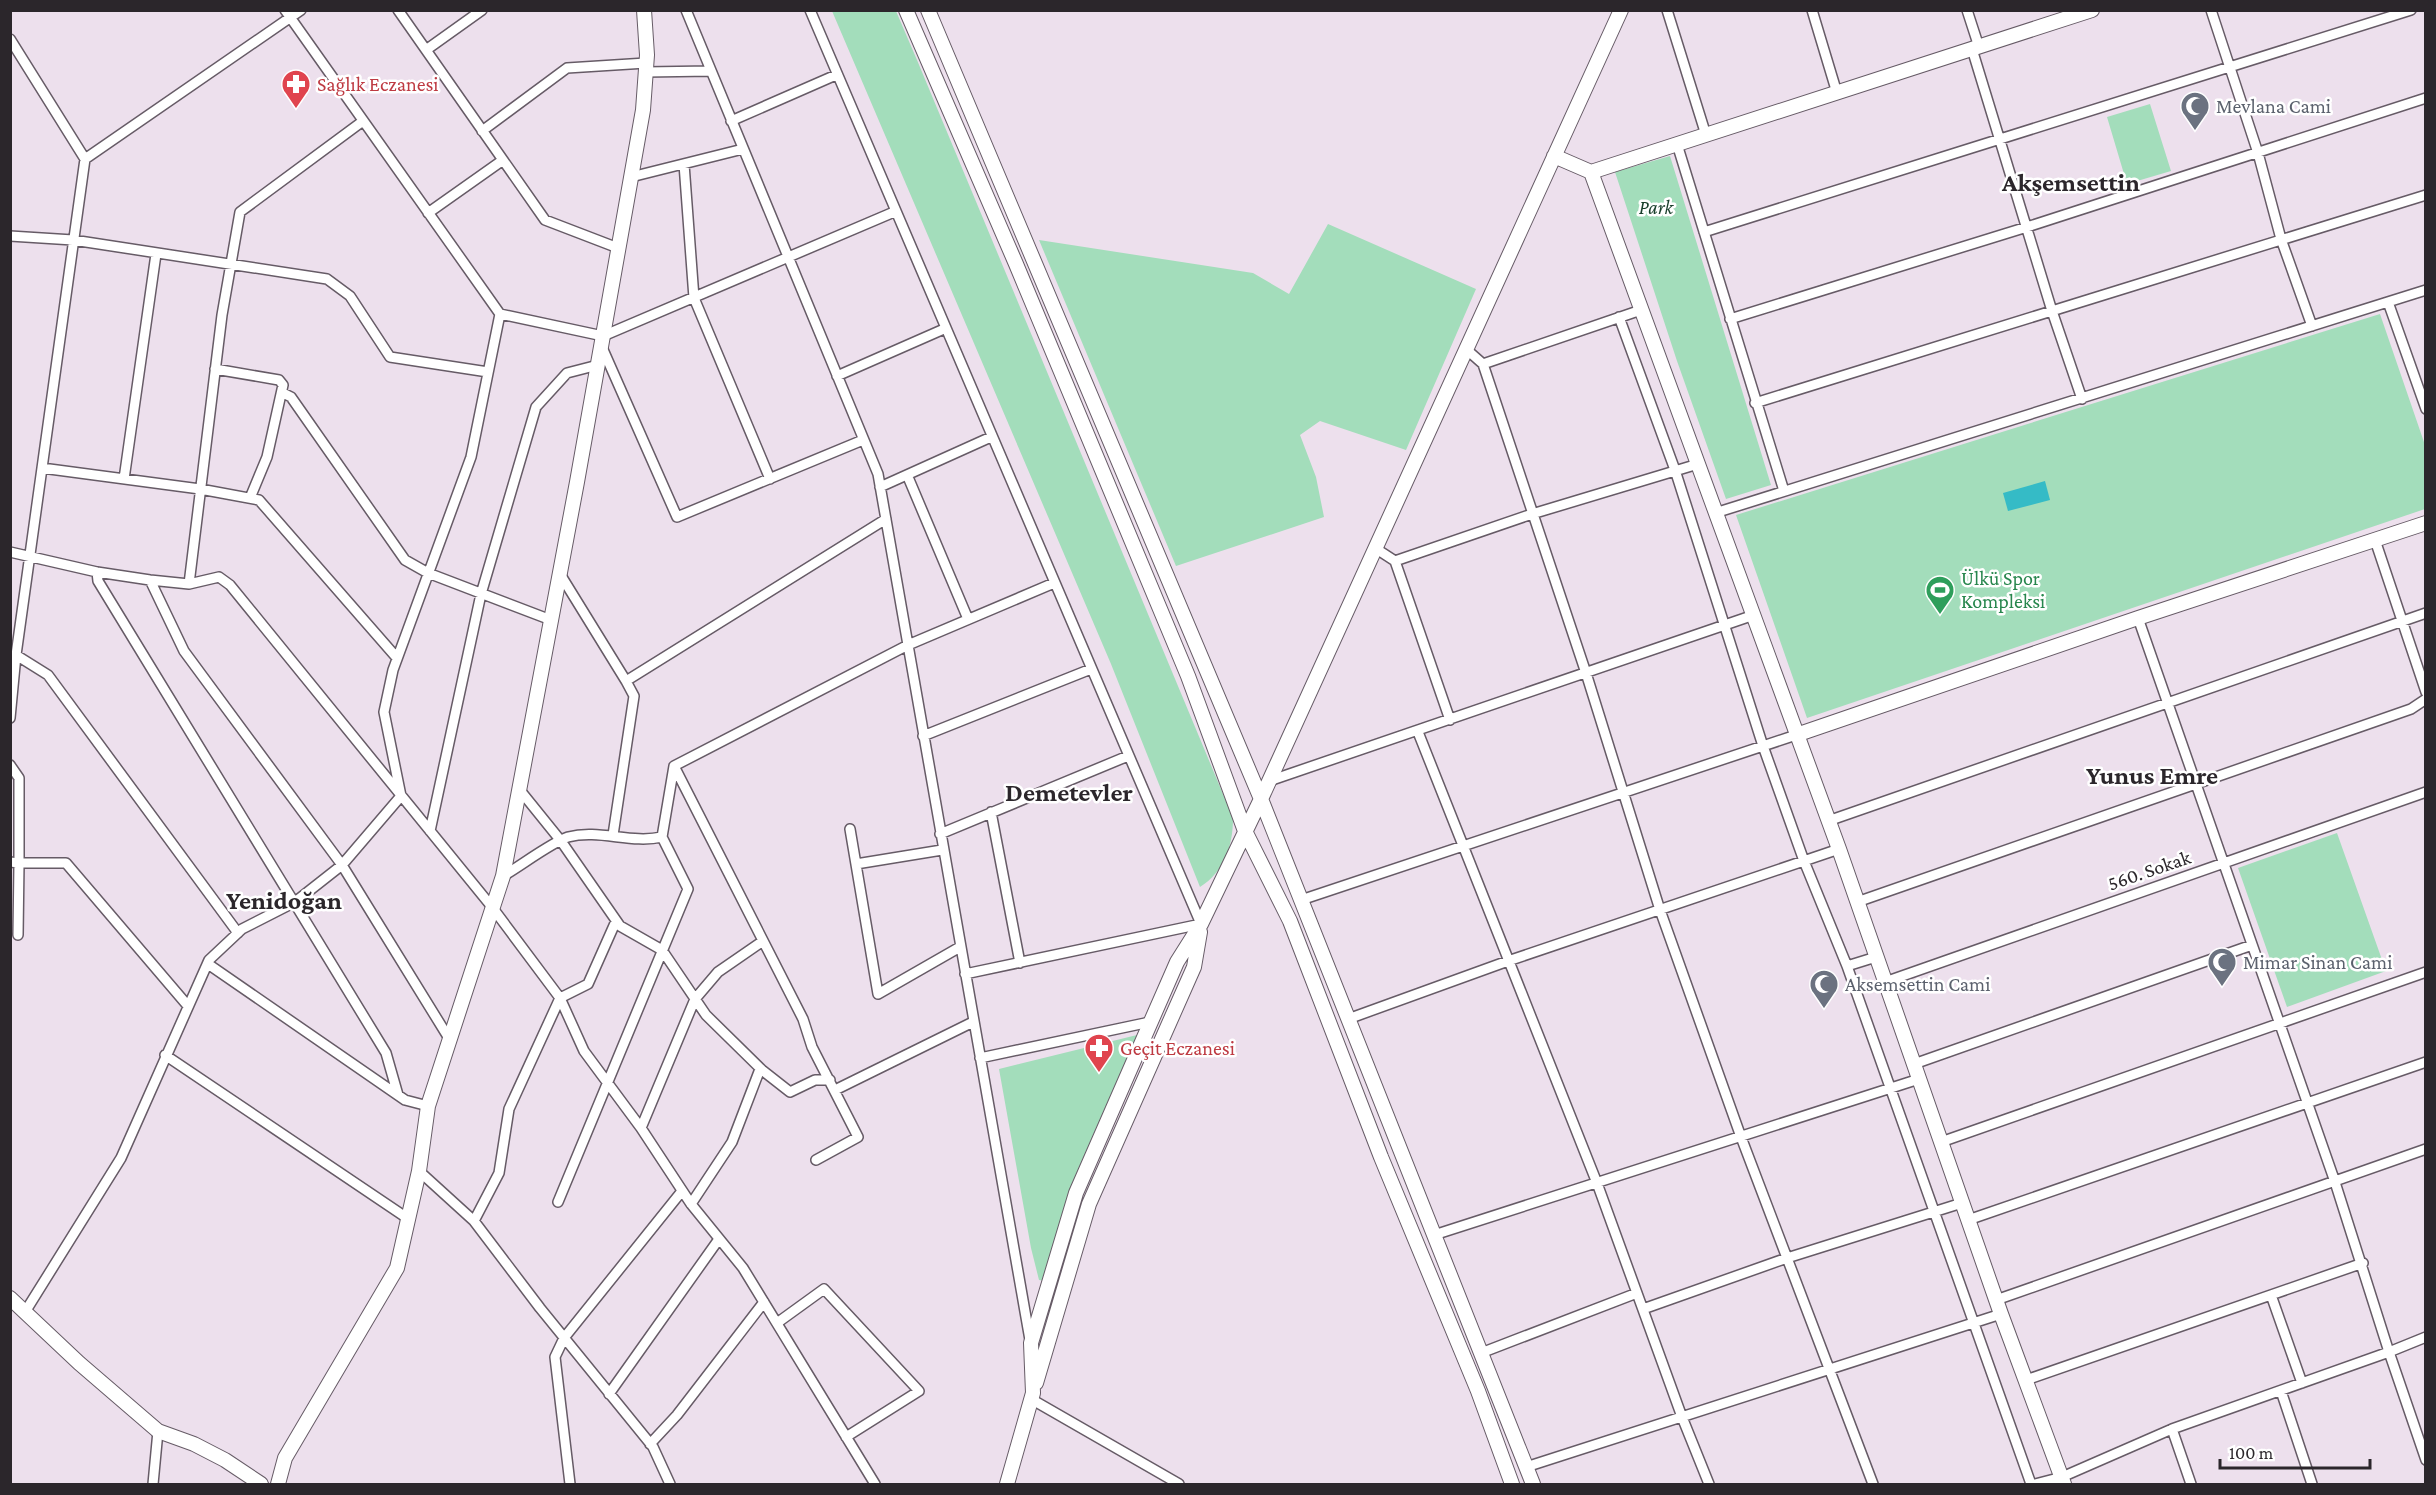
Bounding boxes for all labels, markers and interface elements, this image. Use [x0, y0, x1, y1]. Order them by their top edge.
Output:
pharmacy icon: Sağlık Eczanesi [280, 68, 312, 110]
place label: Sağlık Eczanesi [317, 73, 439, 96]
mosque icon: Mevlana Cami [2179, 90, 2211, 132]
place label: Mevlana Cami [2216, 95, 2331, 117]
district label: Akşemsettin [2001, 168, 2140, 197]
park label: Park [1639, 196, 1675, 218]
place label: Ülkü Spor Kompleksi [1961, 567, 2045, 613]
sports icon: Ülkü Spor Kompleksi [1924, 574, 1956, 616]
district label: Yunus Emre [2086, 761, 2218, 790]
district label: Demetevler [1005, 778, 1134, 807]
street label: 560. Sokak [2105, 845, 2194, 894]
district label: Yenidoğan [226, 886, 342, 915]
mosque icon: Mimar Sinan Cami [2206, 946, 2238, 988]
place label: Mimar Sinan Cami [2243, 951, 2392, 973]
mosque icon: Aksemsettin Cami [1808, 968, 1840, 1010]
place label: Aksemsettin Cami [1845, 973, 1990, 995]
pharmacy icon: Geçit Eczanesi [1083, 1032, 1115, 1074]
place label: Geçit Eczanesi [1120, 1037, 1235, 1060]
scale bar [2220, 1432, 2370, 1470]
text: 100 m [2229, 1443, 2274, 1463]

